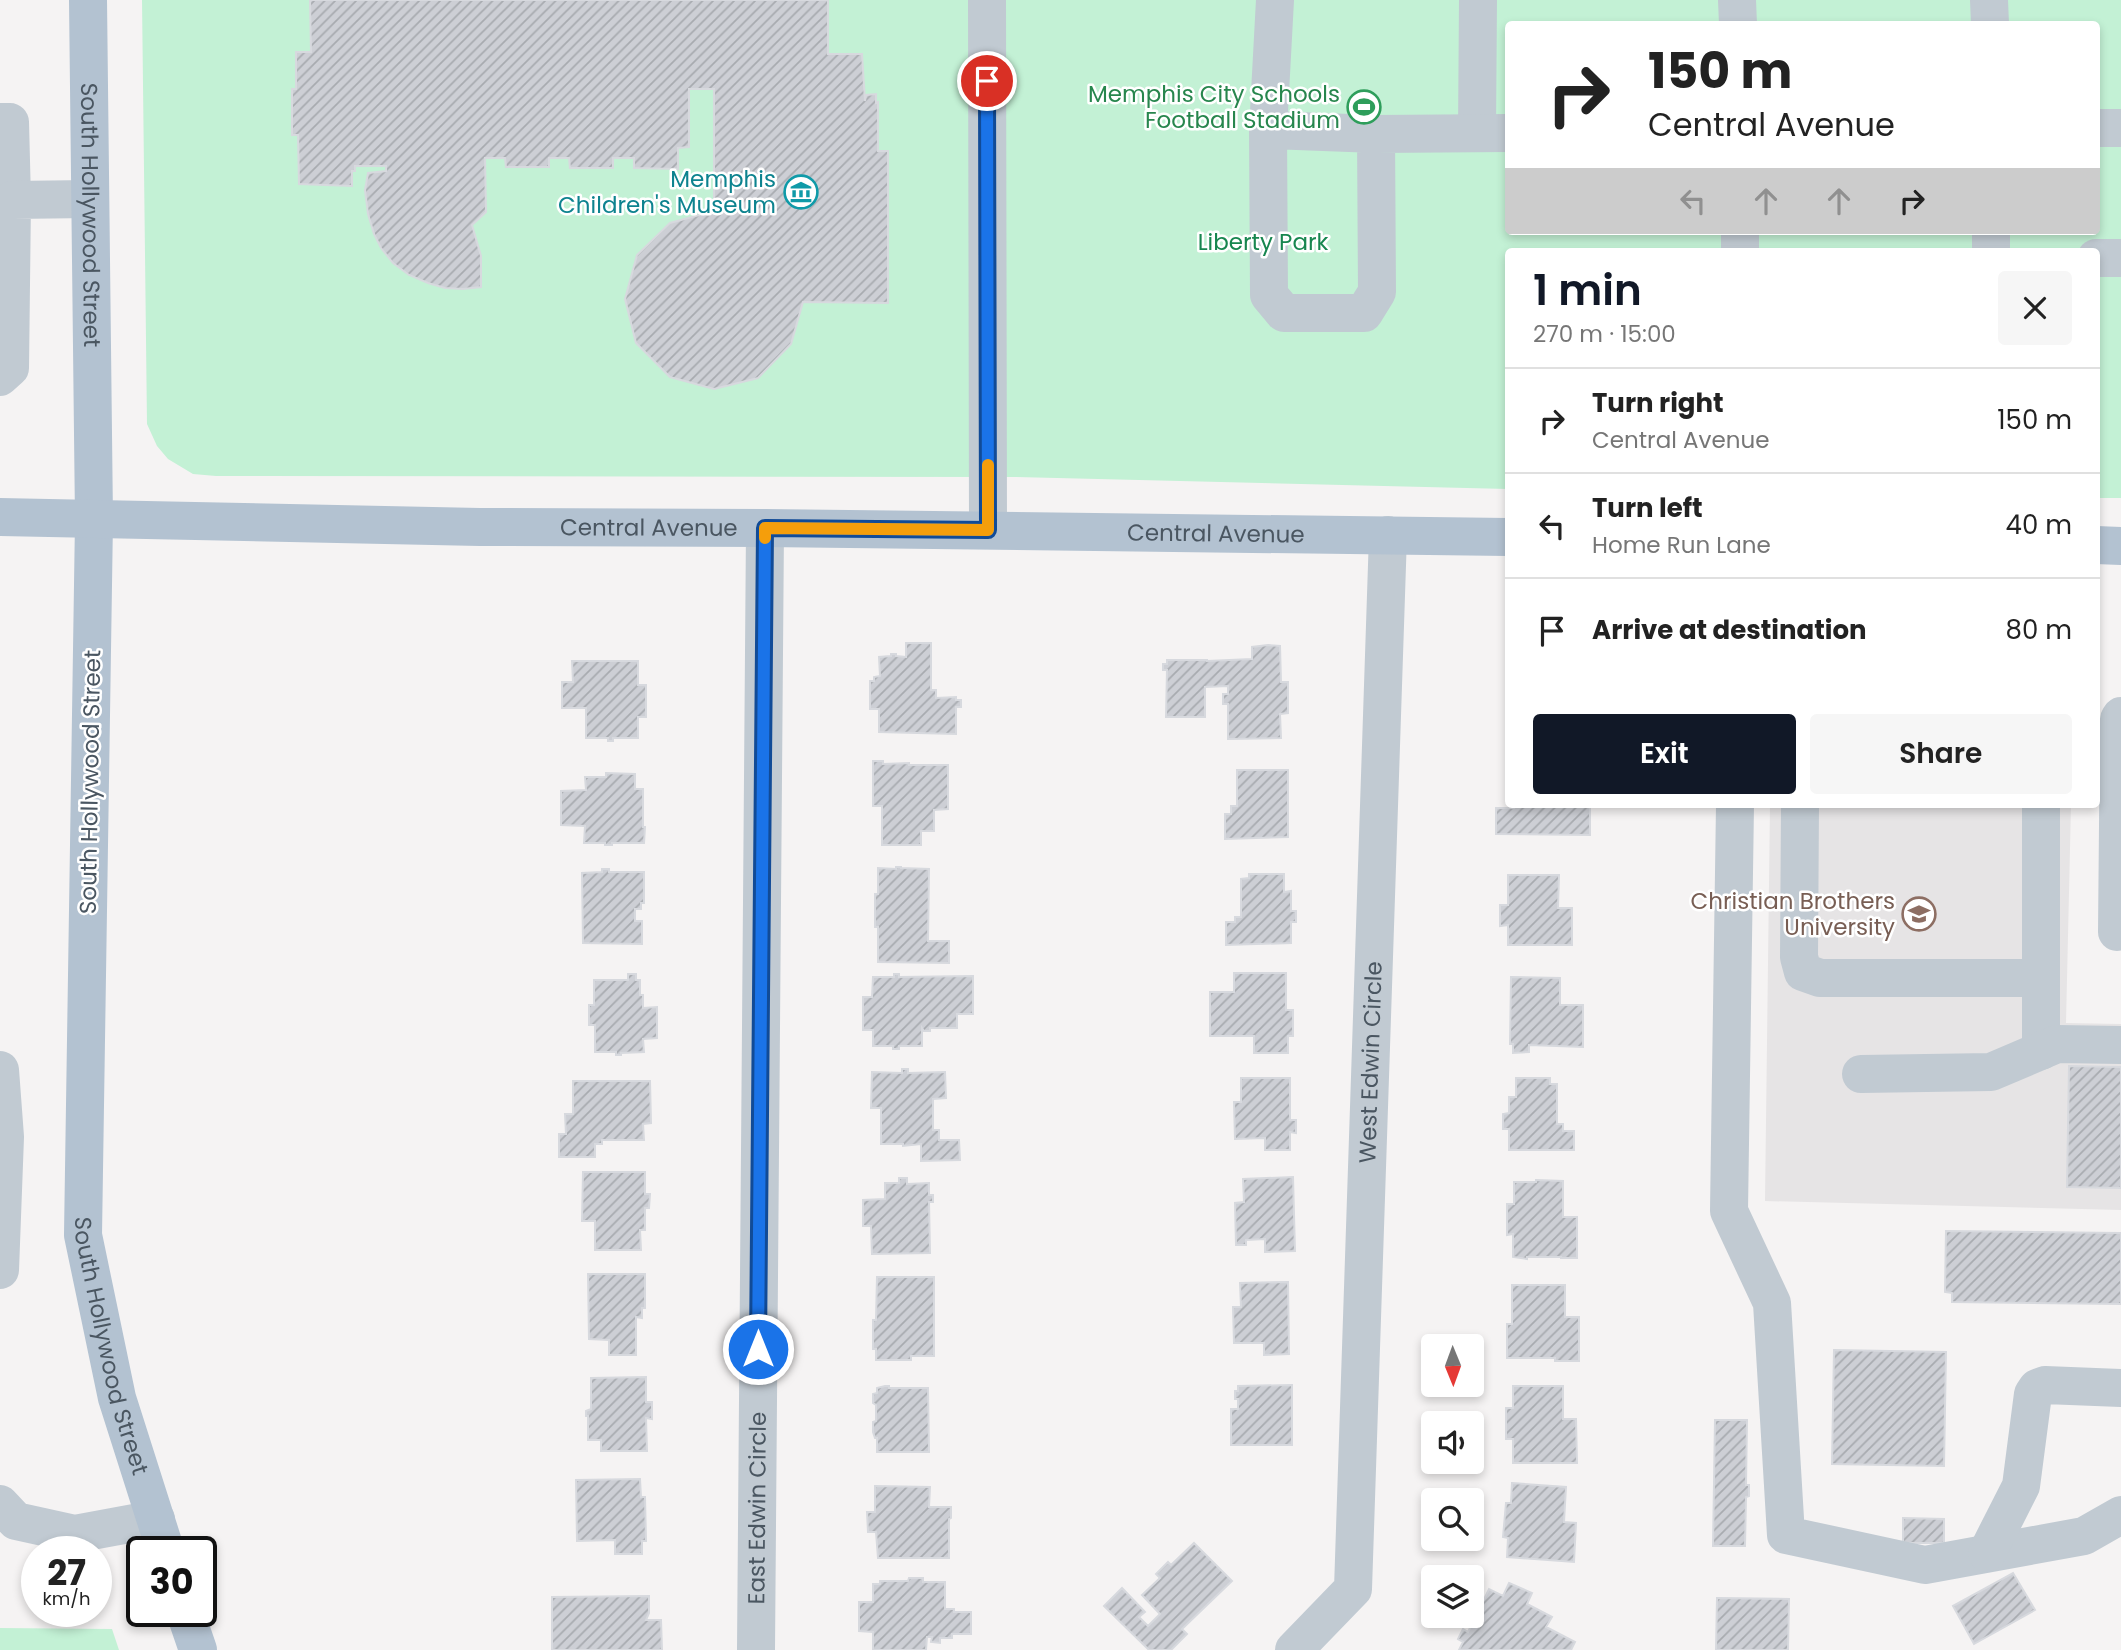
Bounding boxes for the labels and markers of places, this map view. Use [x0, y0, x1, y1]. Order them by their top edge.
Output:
pin [957, 51, 1017, 111]
place label: Memphis City Schools Football Stadium [1088, 78, 1340, 136]
sports icon: Memphis City Schools Football Stadium [1345, 88, 1383, 126]
place label: Memphis Children's Museum [558, 163, 776, 221]
museum icon: Memphis Children's Museum [782, 173, 820, 211]
place label: Christian Brothers University [1691, 885, 1895, 943]
school or university icon: Christian Brothers University [1900, 895, 1938, 933]

